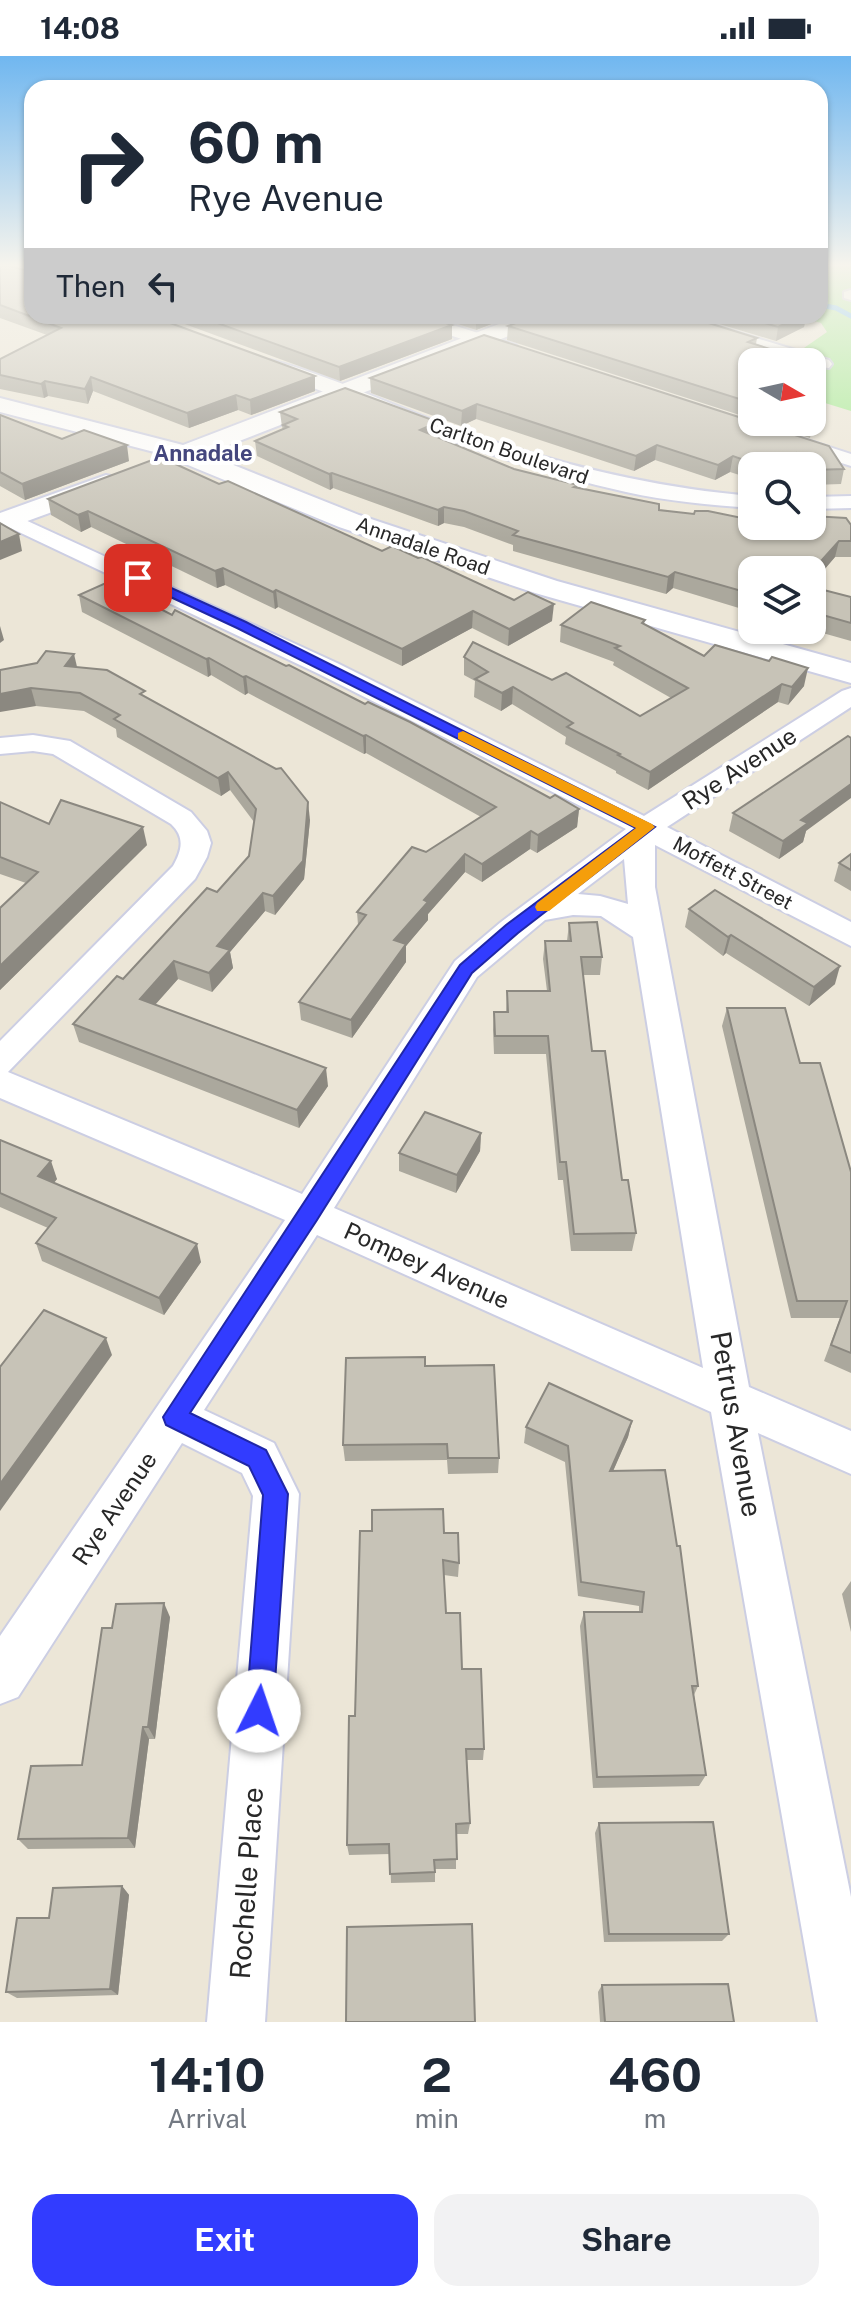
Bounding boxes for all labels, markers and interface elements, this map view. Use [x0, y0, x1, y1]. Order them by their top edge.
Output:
text: 14:08 [40, 10, 120, 46]
text: 60 m [188, 110, 324, 176]
icon: right [56, 112, 160, 216]
text: Rye Avenue [188, 177, 384, 219]
icon: left [141, 264, 185, 308]
text: Then [56, 268, 125, 304]
north arrow [738, 348, 826, 436]
map controls [738, 348, 826, 644]
street label: Carlton Boulevard [426, 413, 592, 489]
district label: Annadale [153, 440, 253, 466]
button: search [738, 452, 826, 540]
street label: Annadale Road [353, 512, 493, 580]
pin [104, 544, 172, 612]
icon: arrive [116, 556, 160, 600]
button: layers [738, 556, 826, 644]
street label: Rye Avenue [677, 721, 801, 815]
street label: Moffett Street [669, 831, 797, 915]
street label: Pompey Avenue [340, 1216, 514, 1314]
street label: Petrus Avenue [704, 1329, 770, 1519]
street label: Rye Avenue [66, 1446, 162, 1570]
position arrow [217, 1669, 301, 1753]
street label: Rochelle Place [223, 1786, 269, 1980]
text: 14:10 [149, 2046, 266, 2103]
text: 2 [421, 2046, 452, 2103]
text: 460 [608, 2046, 702, 2103]
text: Arrival [167, 2103, 247, 2134]
text: min [415, 2103, 459, 2134]
text: m [644, 2103, 666, 2134]
button: Exit [32, 2194, 418, 2286]
button: Share [434, 2194, 819, 2286]

